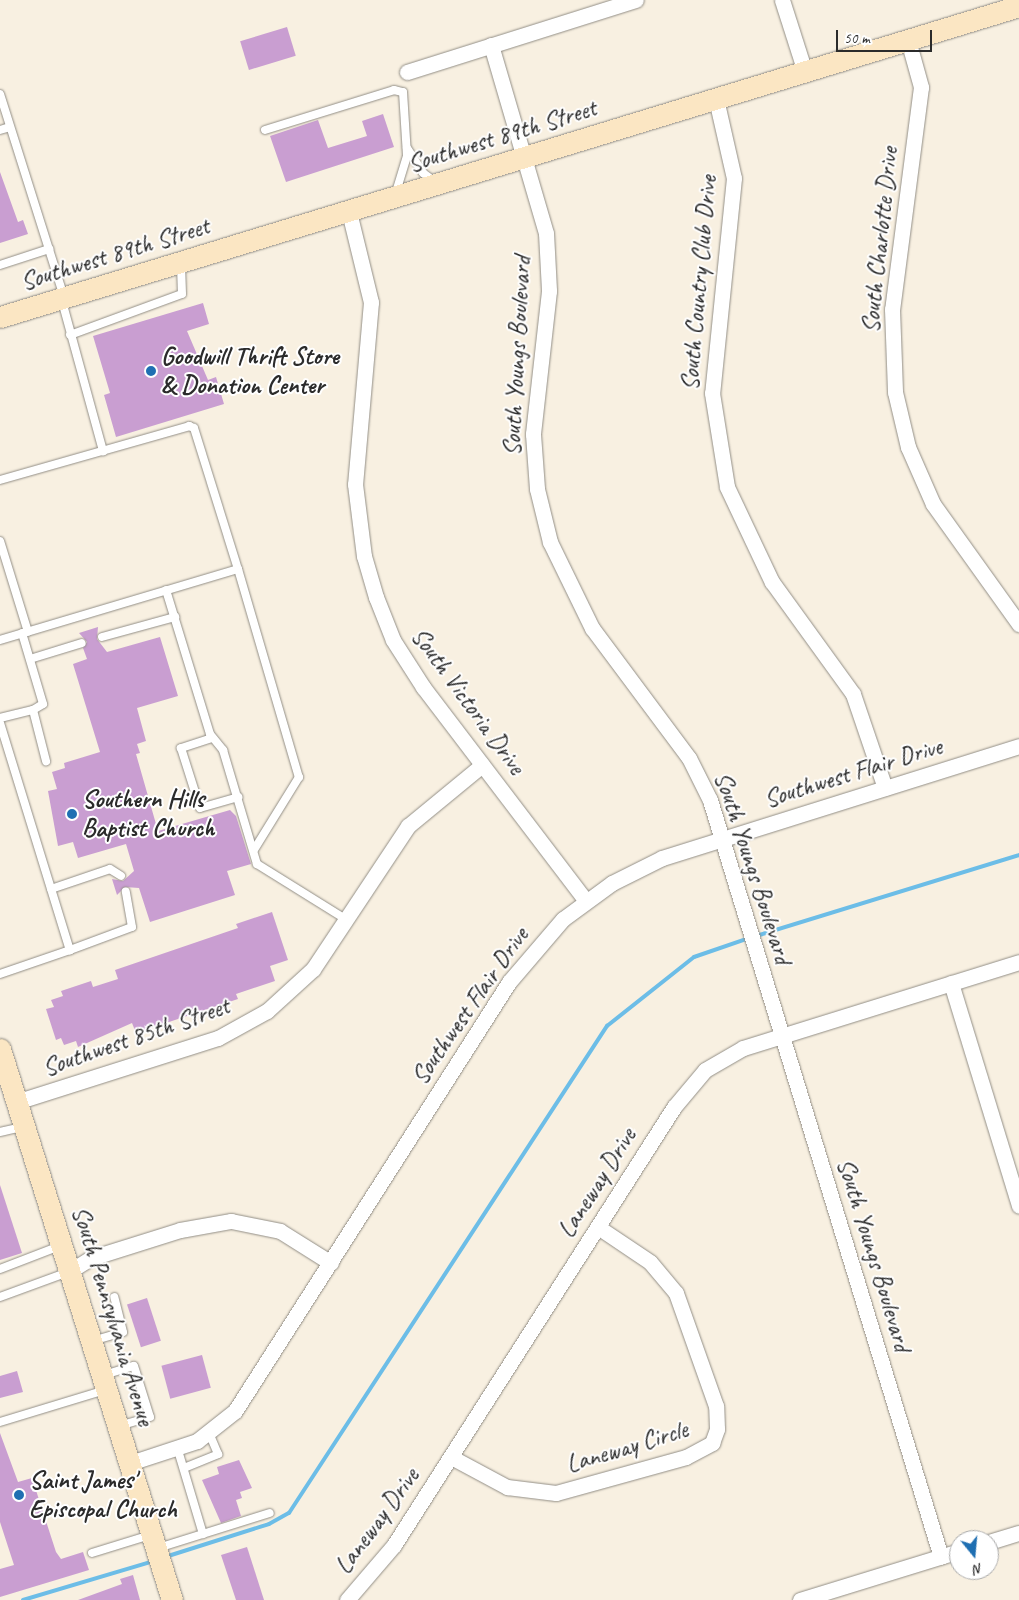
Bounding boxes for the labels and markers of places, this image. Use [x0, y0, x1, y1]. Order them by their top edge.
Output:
place label: Goodwill Thrift Store & Donation Center [161, 342, 340, 401]
marker: Goodwill Thrift Store & Donation Center [145, 365, 157, 377]
place label: Southern Hills Baptist Church [82, 785, 215, 844]
marker: Southern Hills Baptist Church [66, 808, 78, 820]
place label: Saint James' Episcopal Church [29, 1466, 178, 1525]
marker: Saint James' Episcopal Church [13, 1489, 25, 1501]

